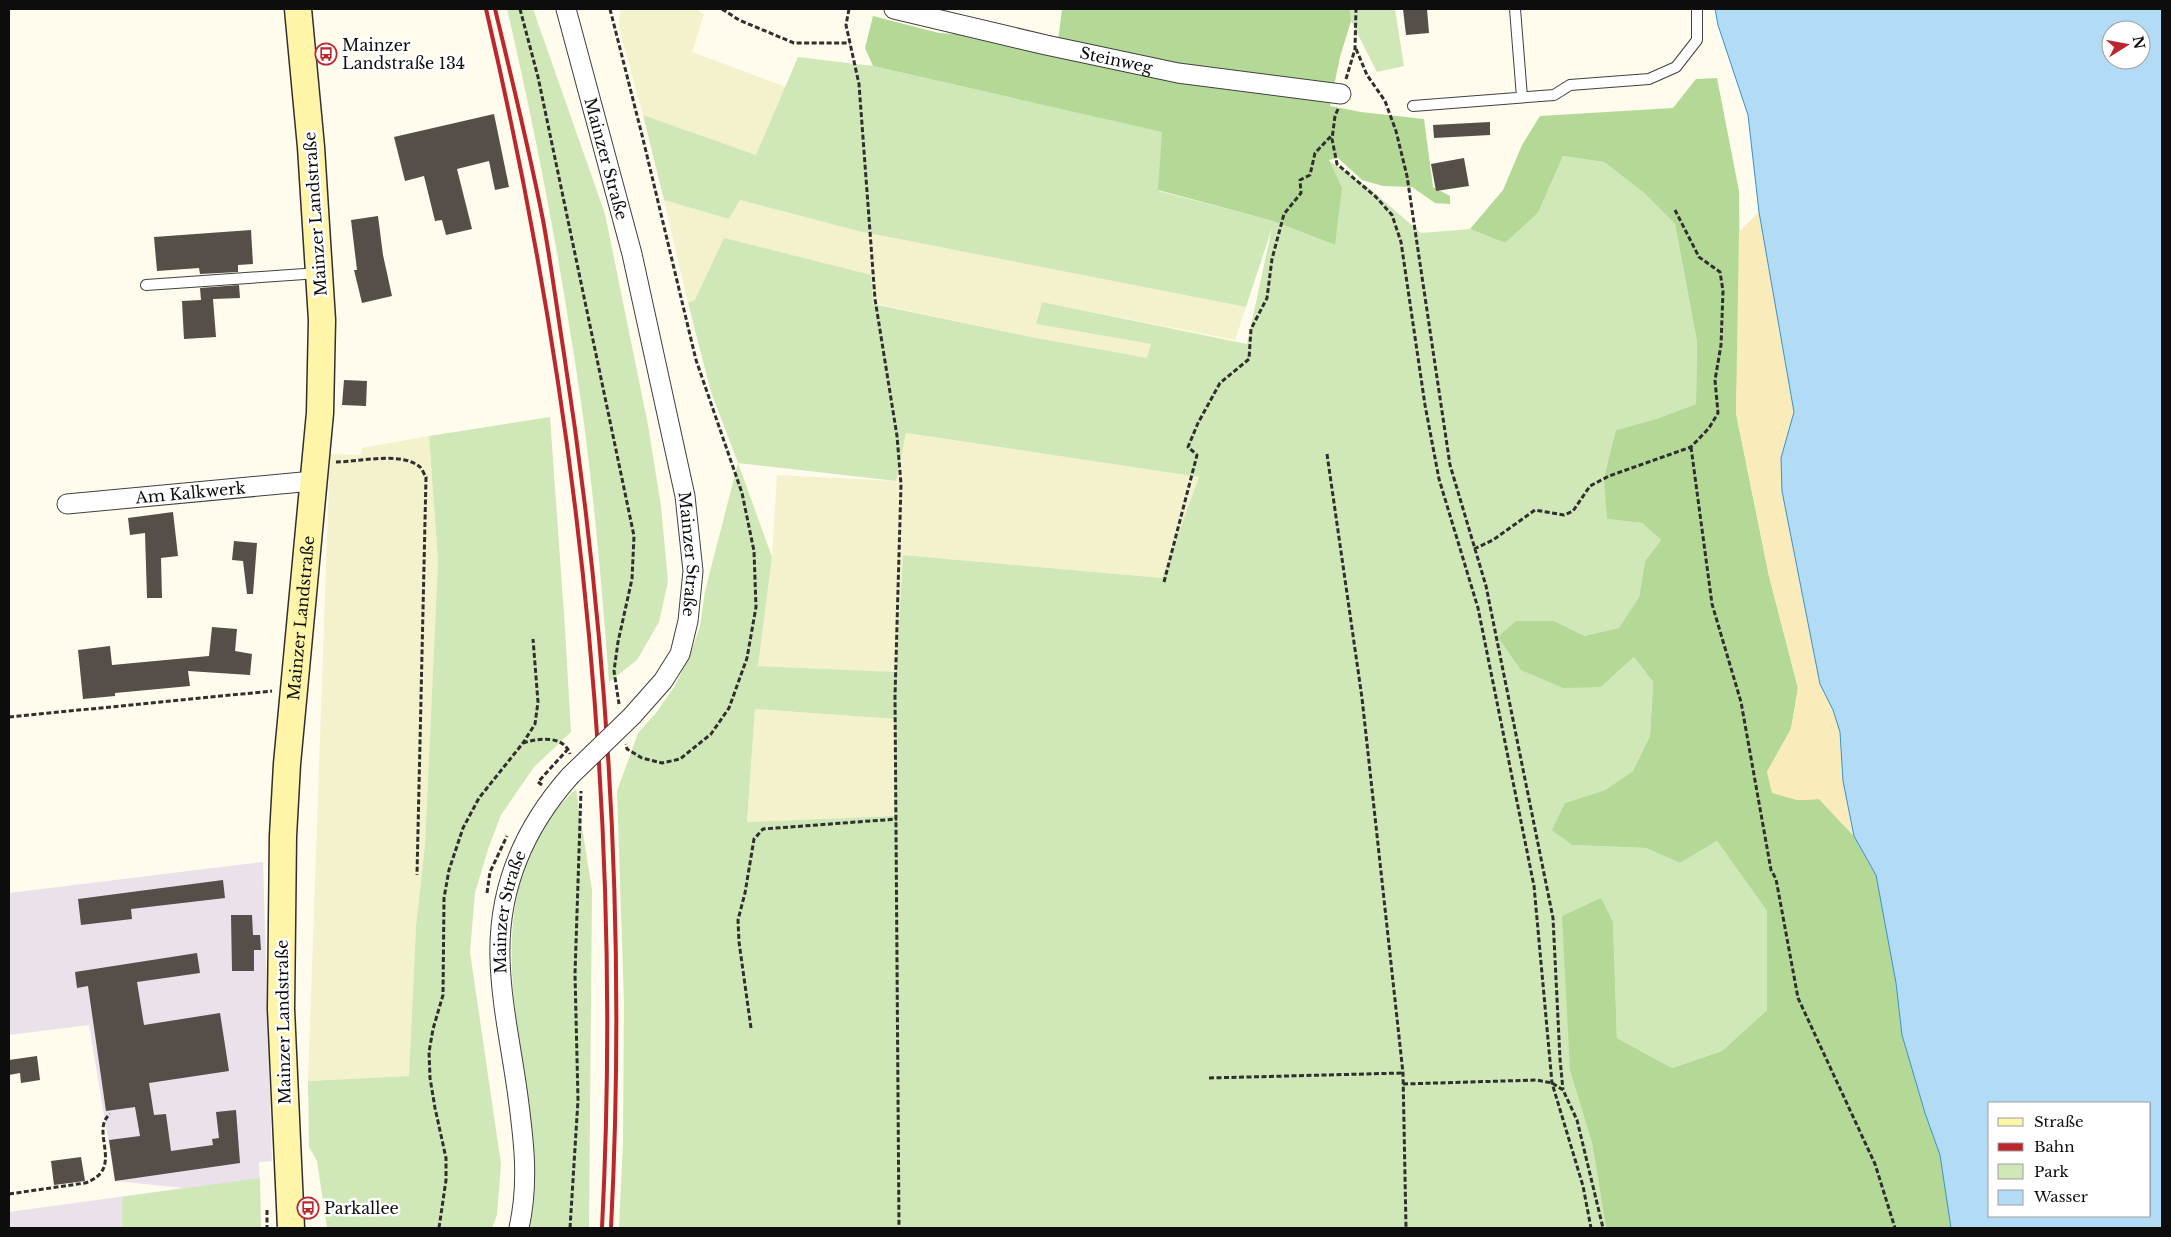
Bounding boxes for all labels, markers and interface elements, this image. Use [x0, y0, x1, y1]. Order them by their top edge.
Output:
north arrow [2101, 20, 2151, 70]
text: N [2129, 34, 2149, 51]
place label: Mainzer Landstraße 134 [342, 35, 465, 73]
bus stop icon: Mainzer Landstraße 134 [314, 42, 338, 66]
street label: Steinweg [1078, 42, 1155, 77]
street label: Mainzer Straße [580, 95, 632, 222]
street label: Mainzer Landstraße [299, 131, 331, 297]
street label: Am Kalkwerk [133, 477, 247, 508]
street label: Mainzer Straße [675, 491, 703, 618]
street label: Mainzer Landstraße [283, 535, 318, 701]
street label: Mainzer Straße [490, 847, 530, 974]
street label: Mainzer Landstraße [272, 939, 294, 1105]
legend [1988, 1102, 2151, 1217]
text: Straße [2034, 1112, 2084, 1131]
text: Bahn [2034, 1137, 2074, 1156]
text: Park [2034, 1162, 2070, 1181]
text: Wasser [2033, 1187, 2089, 1206]
bus stop icon: Parkallee [296, 1196, 320, 1220]
place label: Parkallee [324, 1198, 399, 1218]

